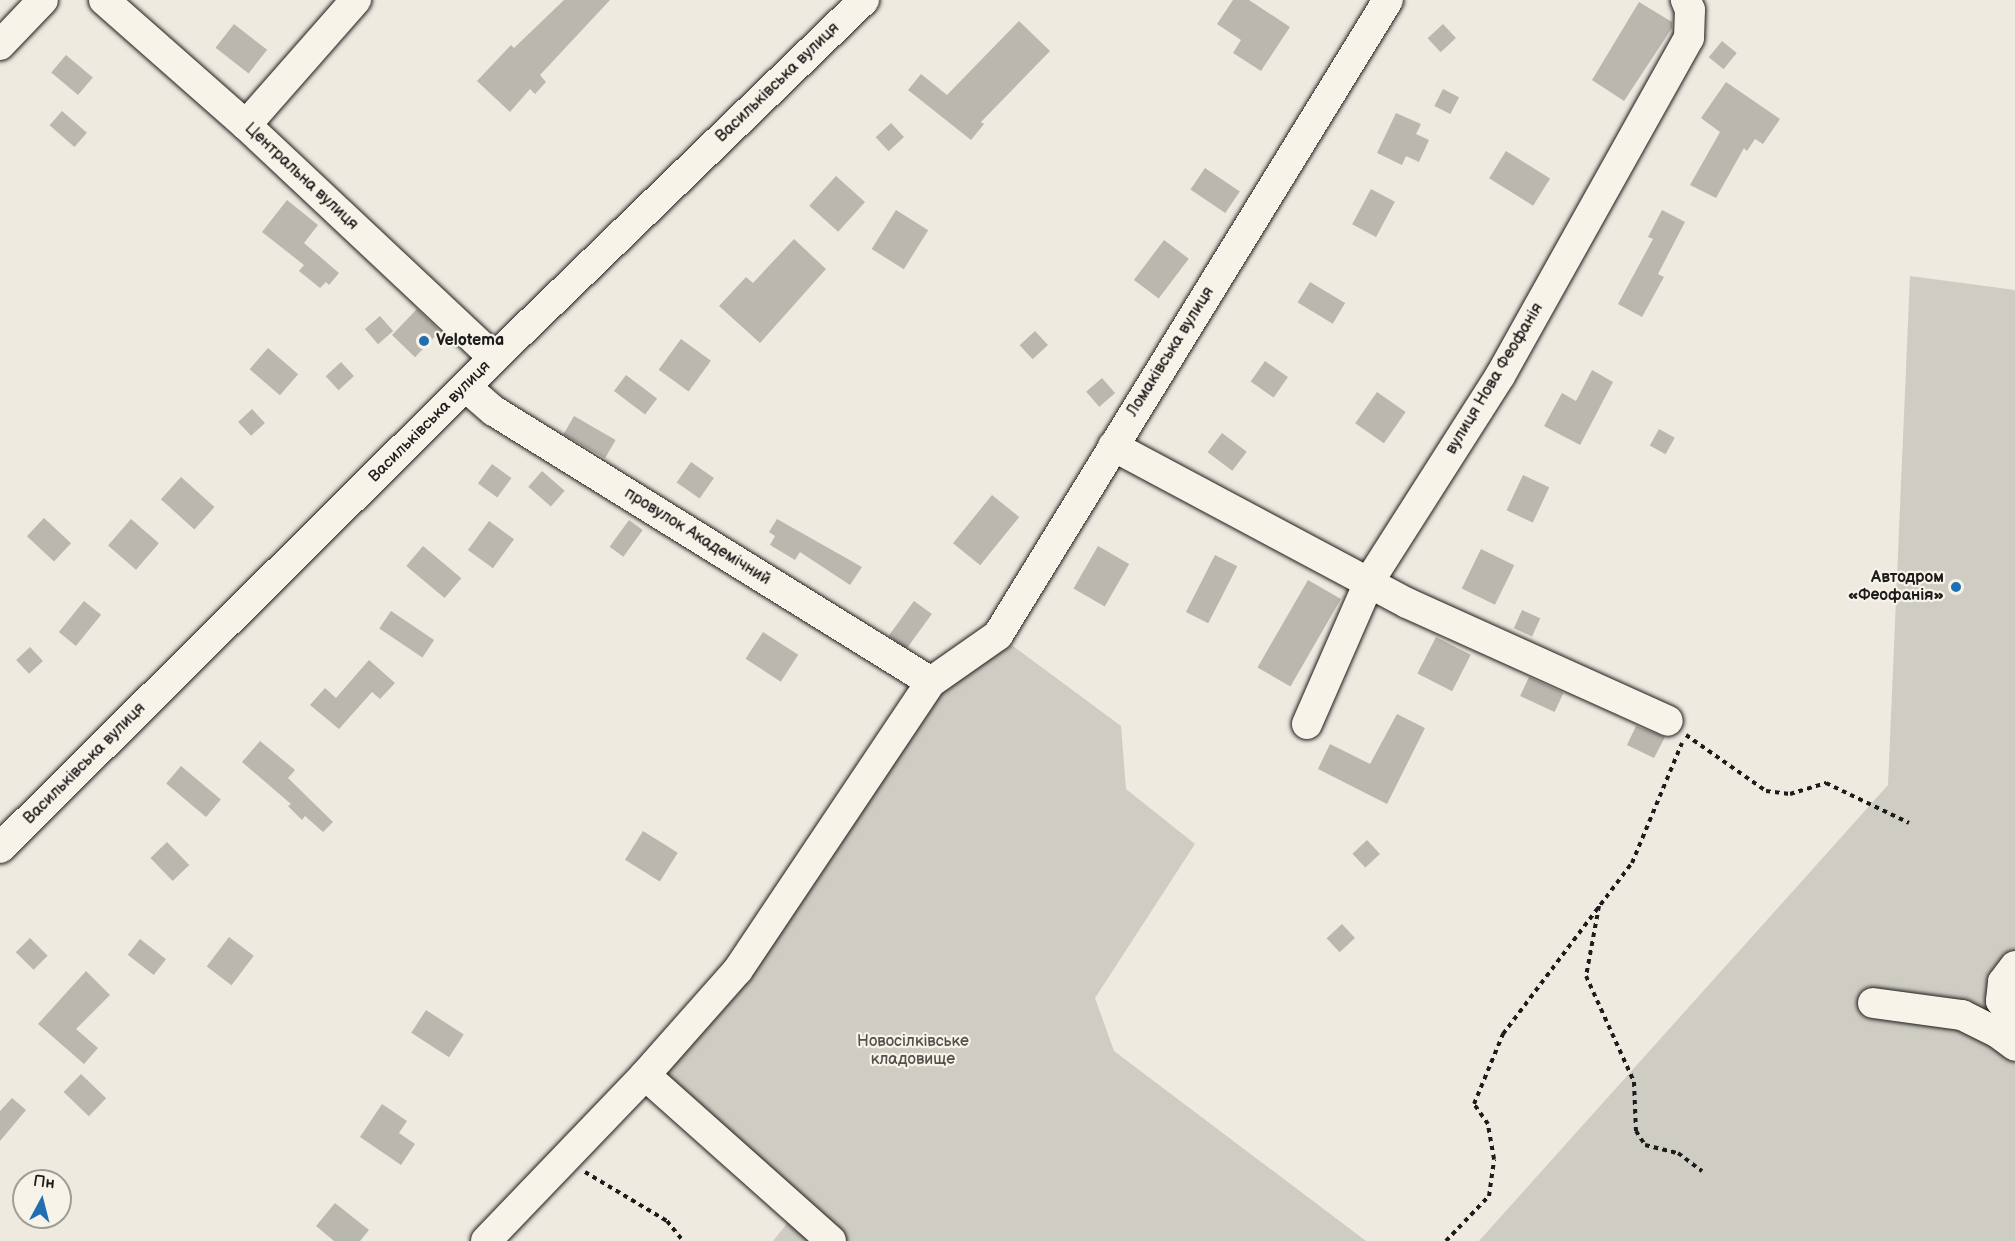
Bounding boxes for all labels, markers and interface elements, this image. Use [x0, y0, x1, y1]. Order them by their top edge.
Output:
street label: Васильківська вулиця [712, 19, 844, 147]
street label: Центральна вулиця [240, 119, 362, 235]
street label: Ломаківська вулиця [1123, 284, 1219, 420]
street label: вулиця Нова Феофанія [1442, 300, 1548, 458]
place label: Velotema [436, 331, 504, 351]
marker: Velotema [417, 334, 431, 348]
street label: Васильківська вулиця [365, 357, 495, 487]
street label: провулок Академічний [620, 484, 774, 590]
place label: Автодром «Феофанія» [1848, 568, 1944, 606]
marker: Автодром «Феофанія» [1949, 580, 1963, 594]
street label: Васильківська вулиця [20, 699, 150, 829]
park label: Новосілківське кладовище [857, 1032, 969, 1070]
north arrow [12, 1169, 72, 1229]
text: Пн [32, 1172, 56, 1193]

